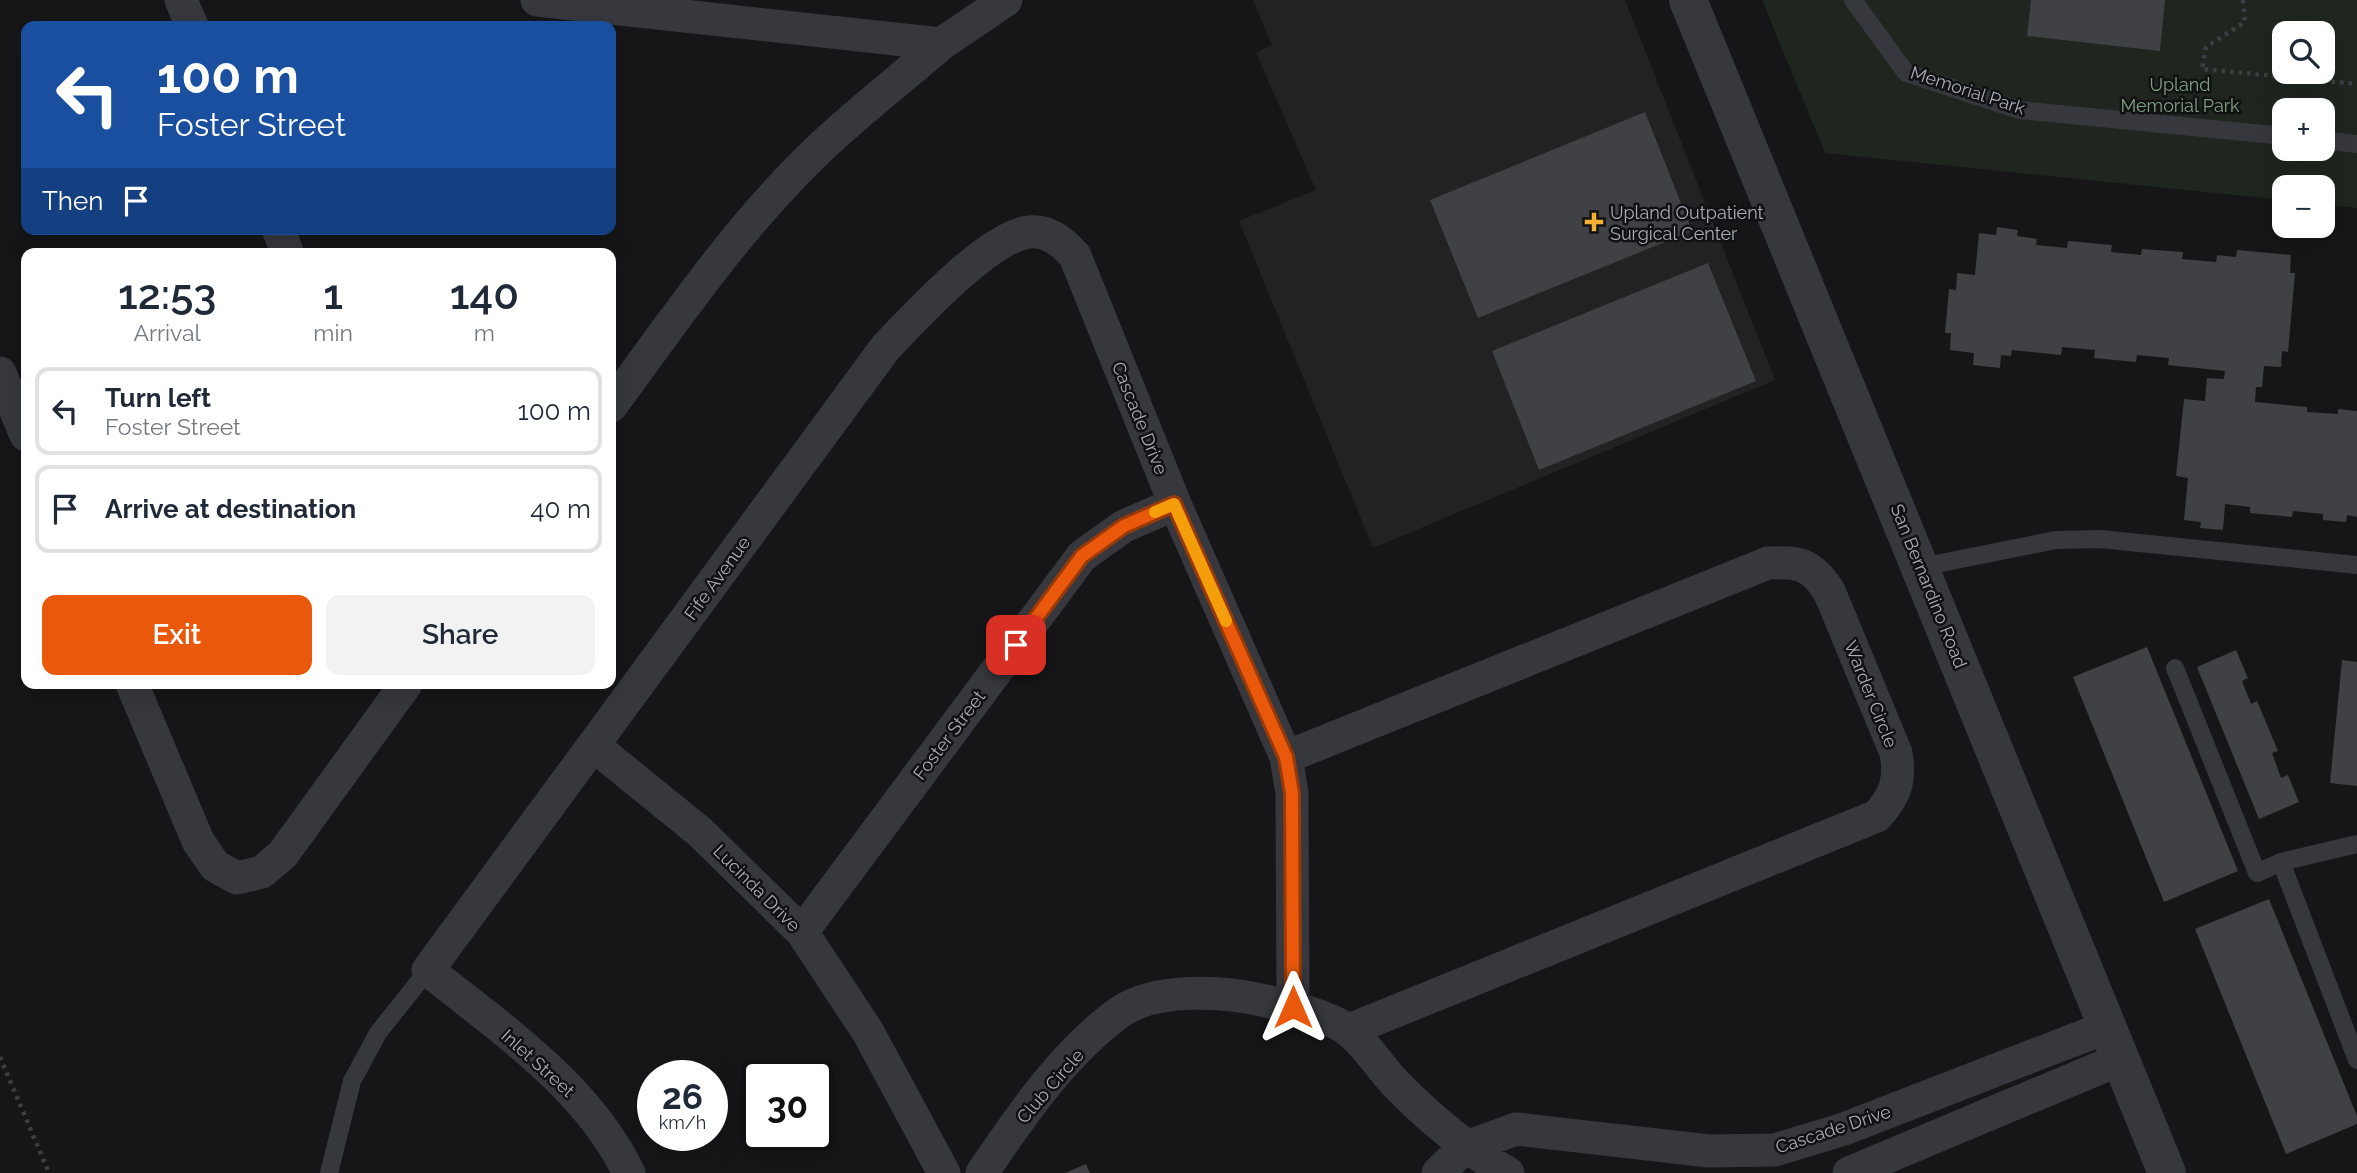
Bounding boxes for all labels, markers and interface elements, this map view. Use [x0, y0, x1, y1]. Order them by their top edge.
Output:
map controls [2272, 21, 2335, 238]
button: search [2272, 21, 2335, 84]
text: 100 m [157, 47, 299, 104]
icon: left [42, 49, 133, 140]
street label: Memorial Park [1908, 62, 2028, 119]
park label: Upland Memorial Park [2120, 74, 2240, 116]
button: + [2272, 98, 2335, 161]
text: Foster Street [157, 106, 346, 143]
button: − [2272, 175, 2335, 238]
icon: arrive [117, 182, 155, 220]
text: Then [42, 186, 103, 216]
place label: Upland Outpatient Surgical Center [1610, 202, 1764, 244]
marker: Upland Outpatient Surgical Center [1584, 212, 1604, 232]
text: 12:53 [118, 270, 216, 319]
text: 1 [323, 270, 343, 319]
text: 140 [450, 270, 519, 319]
text: Arrival [133, 319, 201, 346]
text: min [313, 319, 353, 346]
text: m [474, 319, 495, 346]
street label: Cascade Drive [1108, 359, 1172, 478]
text: Turn left [105, 383, 211, 413]
icon: left [46, 392, 84, 430]
text: 100 m [518, 396, 591, 426]
text: Foster Street [105, 413, 241, 440]
icon: arrive [46, 490, 84, 528]
text: Arrive at destination [105, 494, 356, 524]
text: 40 m [530, 494, 591, 524]
street label: San Bernardino Road [1886, 501, 1972, 671]
street label: Fife Avenue [680, 532, 755, 624]
button: Exit [42, 595, 312, 675]
button: Share [326, 595, 595, 675]
pin [986, 615, 1046, 675]
icon: arrive [997, 626, 1035, 664]
street label: Warder Circle [1840, 637, 1902, 751]
street label: Foster Street [909, 686, 989, 784]
street label: Lucinda Drive [709, 840, 805, 936]
position arrow [1256, 970, 1330, 1044]
street label: Inlet Street [497, 1025, 579, 1101]
street label: Club Circle [1012, 1044, 1088, 1127]
speed limit sign: 30 [742, 1060, 833, 1151]
text: 26 [662, 1076, 703, 1117]
street label: Cascade Drive [1773, 1100, 1894, 1158]
text: km/h [659, 1112, 706, 1133]

